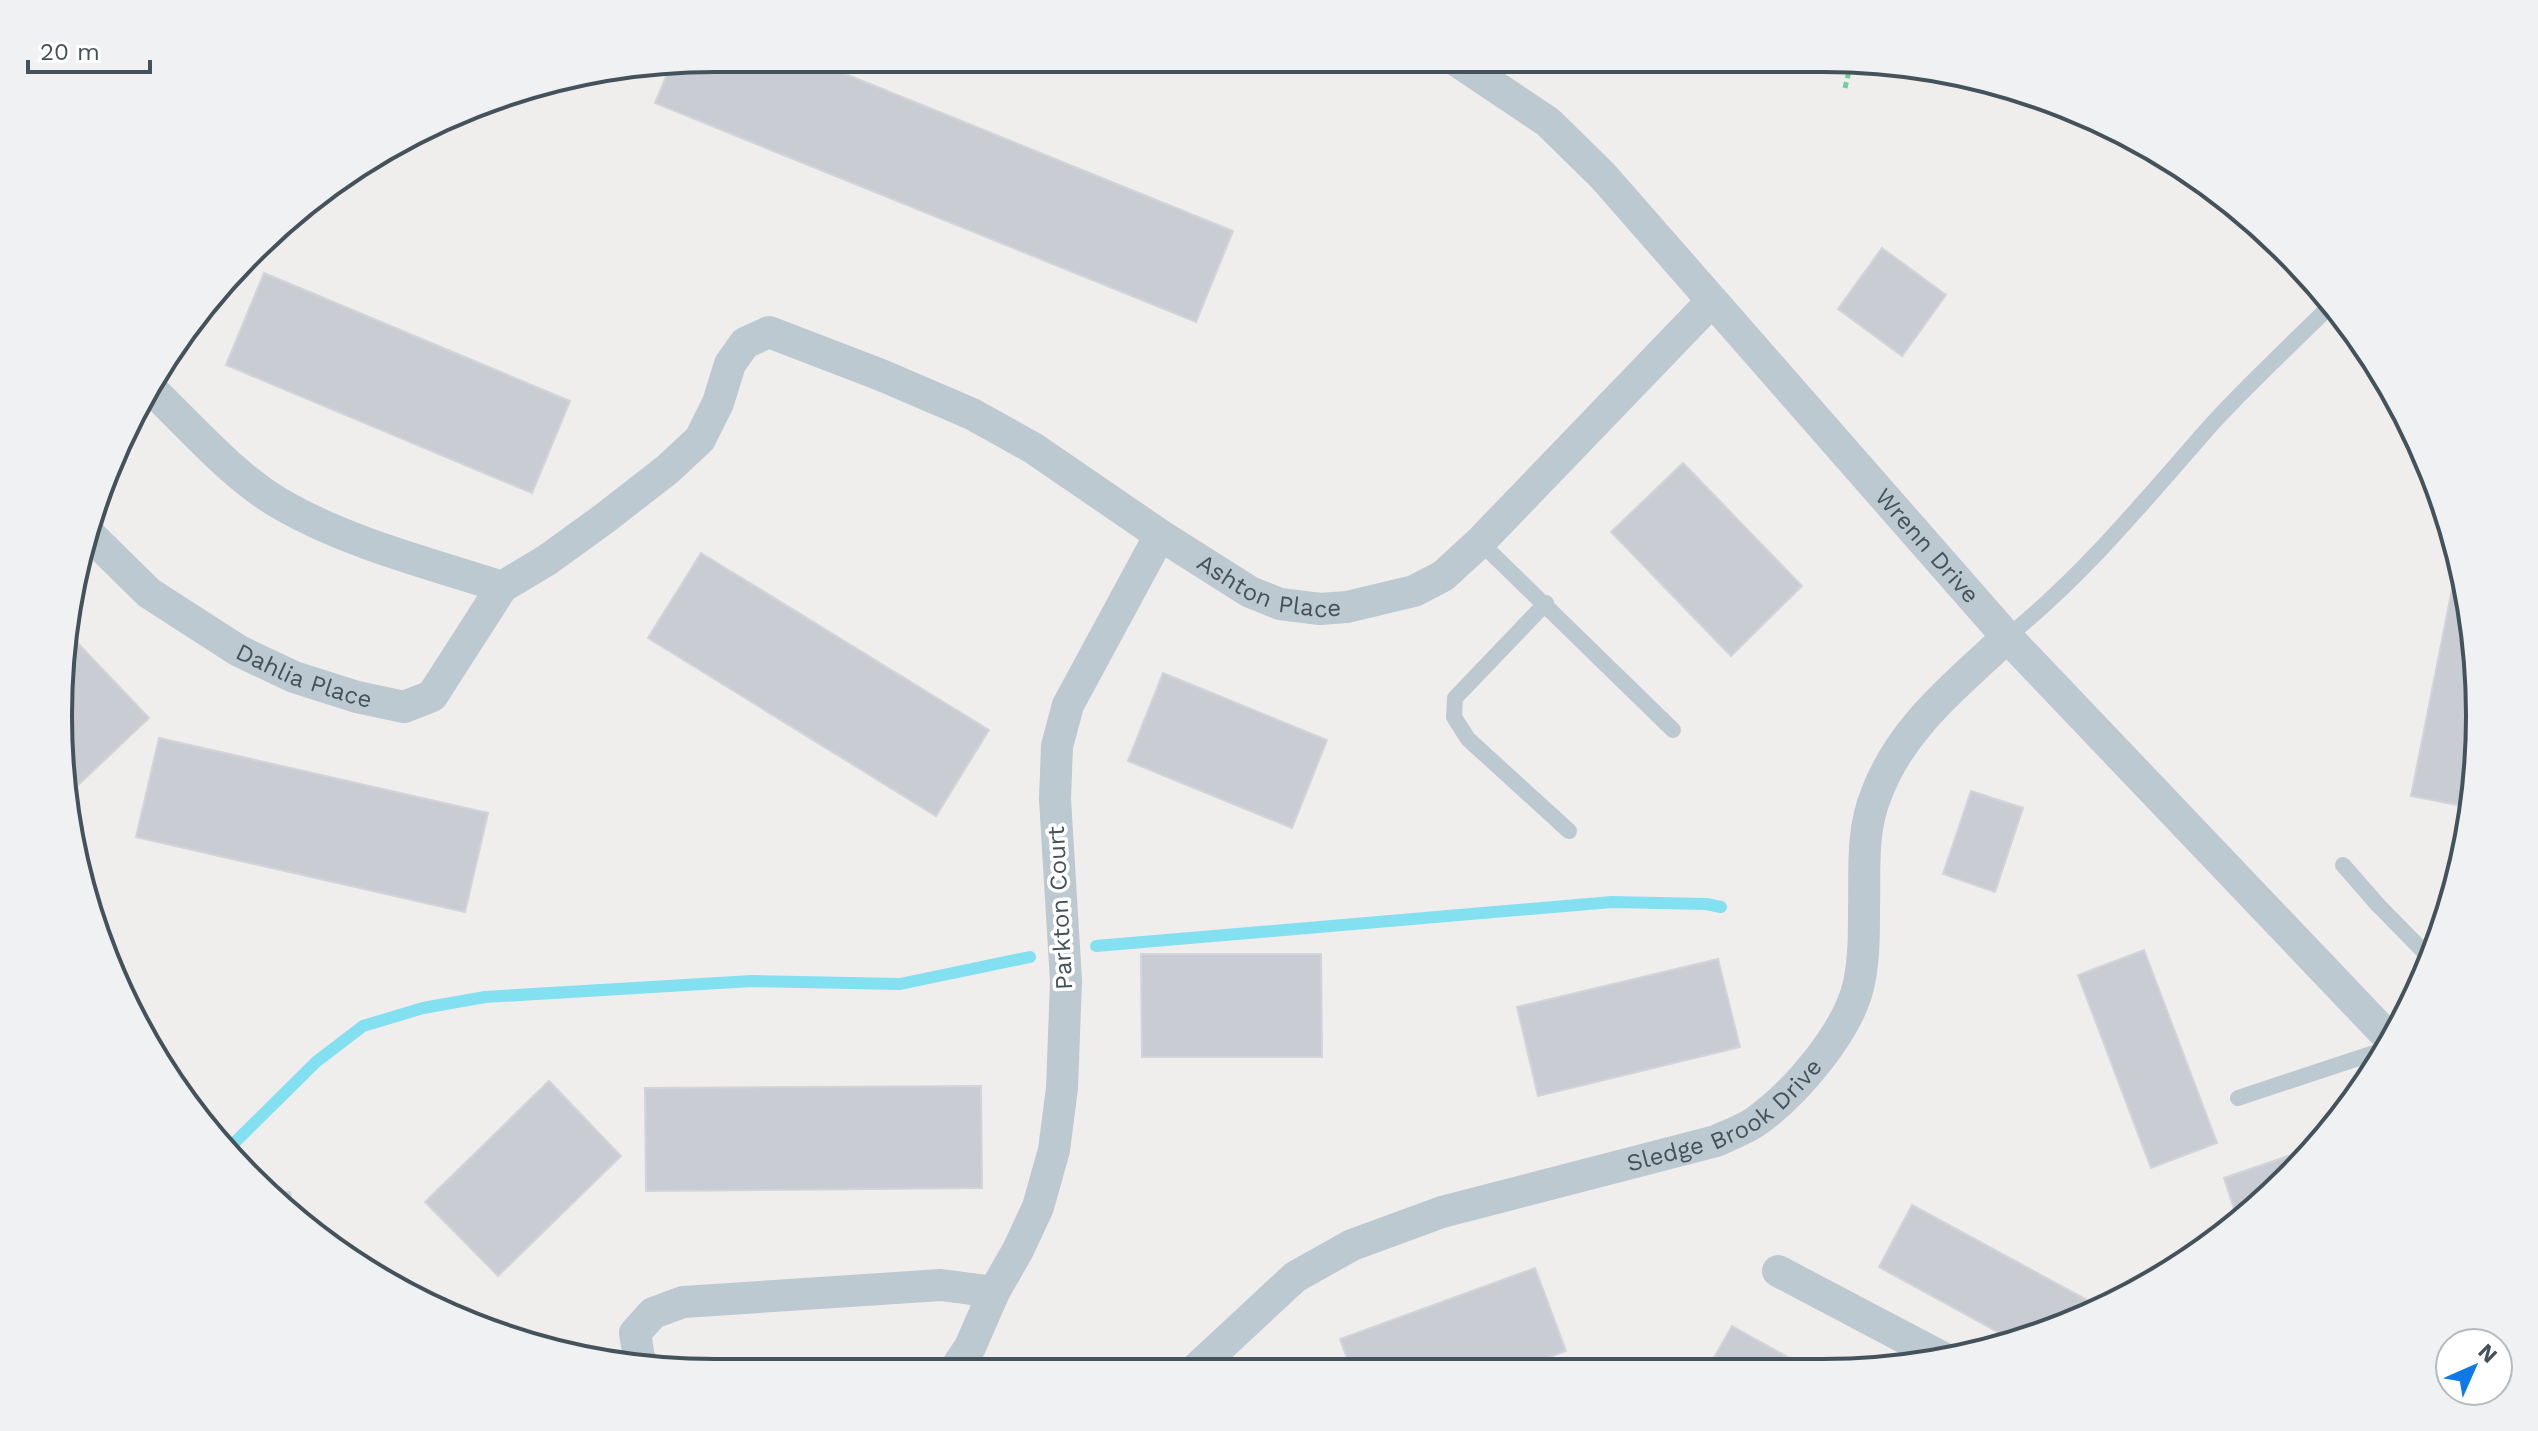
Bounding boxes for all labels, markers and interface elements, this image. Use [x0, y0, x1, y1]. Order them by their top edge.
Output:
scale bar [28, 24, 150, 74]
text: 20 m [40, 38, 100, 66]
street label: Wrenn Drive [1869, 483, 1985, 609]
street label: Ashton Place [1192, 548, 1342, 623]
street label: Dahlia Place [231, 638, 374, 714]
street label: Parkton Court [1042, 825, 1078, 991]
street label: Sledge Brook Drive [1624, 1053, 1828, 1178]
north arrow [2434, 1327, 2514, 1407]
text: N [2473, 1339, 2502, 1368]

